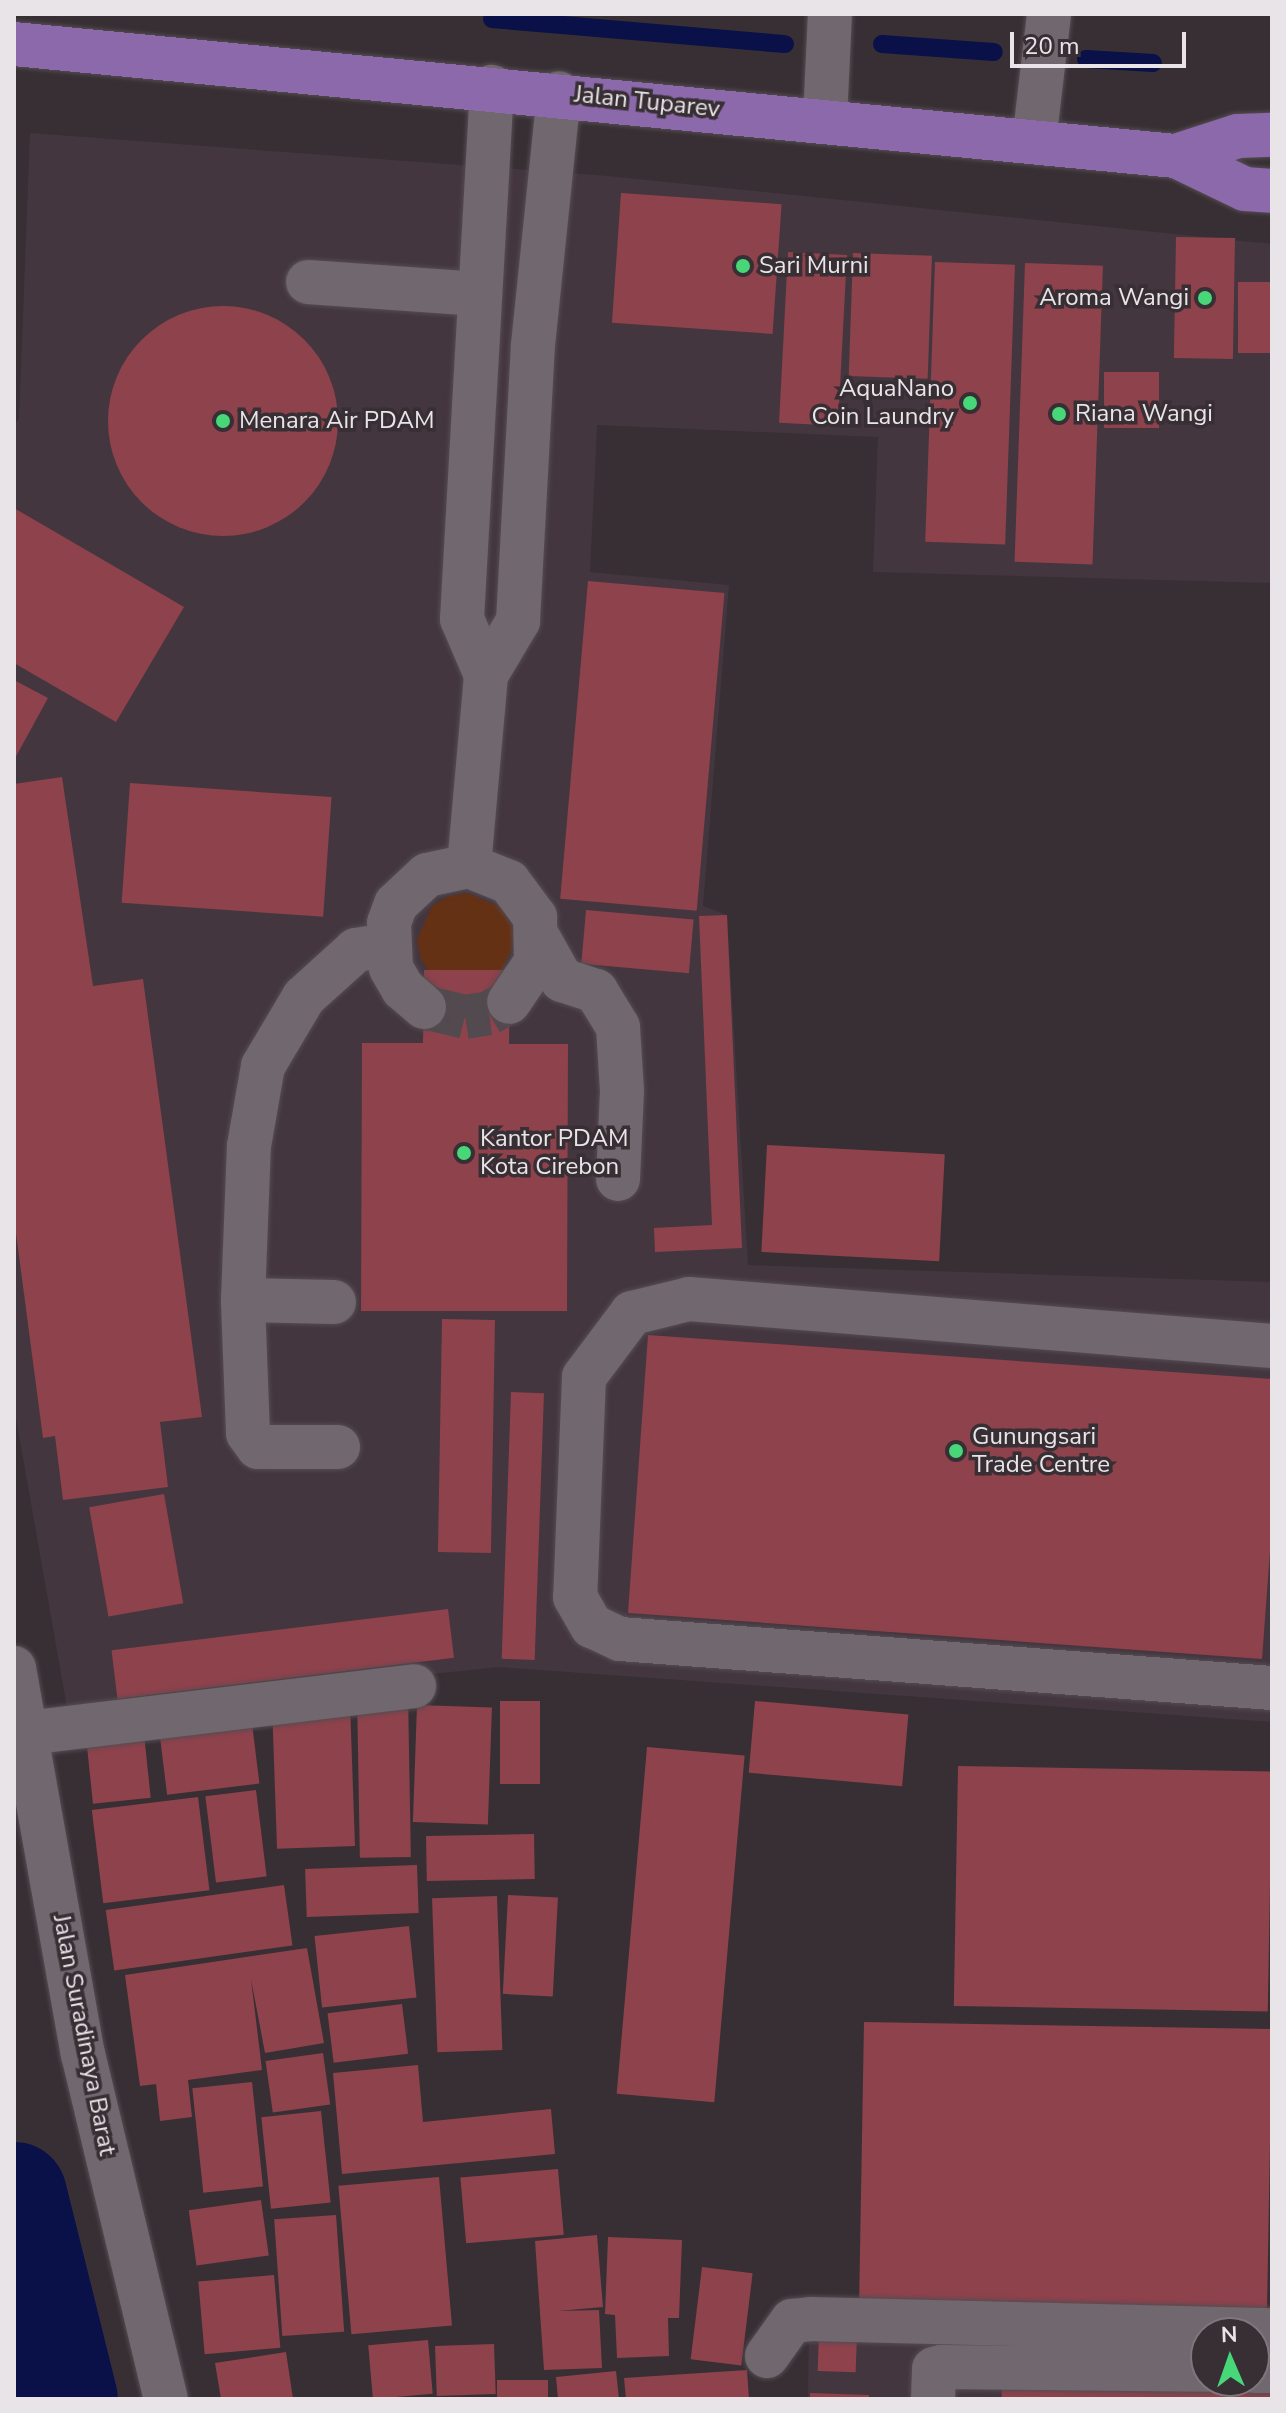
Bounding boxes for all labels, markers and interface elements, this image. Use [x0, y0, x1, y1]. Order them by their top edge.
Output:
scale bar [1014, 16, 1190, 66]
text: 20 m [1024, 30, 1080, 62]
street label: Jalan Tuparev [573, 80, 721, 124]
place label: Sari Murni [759, 252, 869, 280]
marker: Sari Murni [734, 257, 752, 275]
place label: Aroma Wangi [1039, 284, 1189, 312]
marker: Aroma Wangi [1196, 289, 1214, 307]
place label: AquaNano Coin Laundry [811, 375, 954, 431]
marker: AquaNano Coin Laundry [961, 394, 979, 412]
place label: Riana Wangi [1075, 400, 1213, 428]
marker: Riana Wangi [1050, 405, 1068, 423]
place label: Menara Air PDAM [239, 407, 435, 435]
marker: Menara Air PDAM [214, 412, 232, 430]
place label: Kantor PDAM Kota Cirebon [480, 1125, 628, 1181]
marker: Kantor PDAM Kota Cirebon [455, 1144, 473, 1162]
place label: Gunungsari Trade Centre [972, 1423, 1110, 1479]
marker: Gunungsari Trade Centre [947, 1442, 965, 1460]
street label: Jalan Suradinaya Barat [47, 1912, 121, 2158]
north arrow [1190, 2317, 1270, 2397]
text: N [1220, 2320, 1238, 2350]

